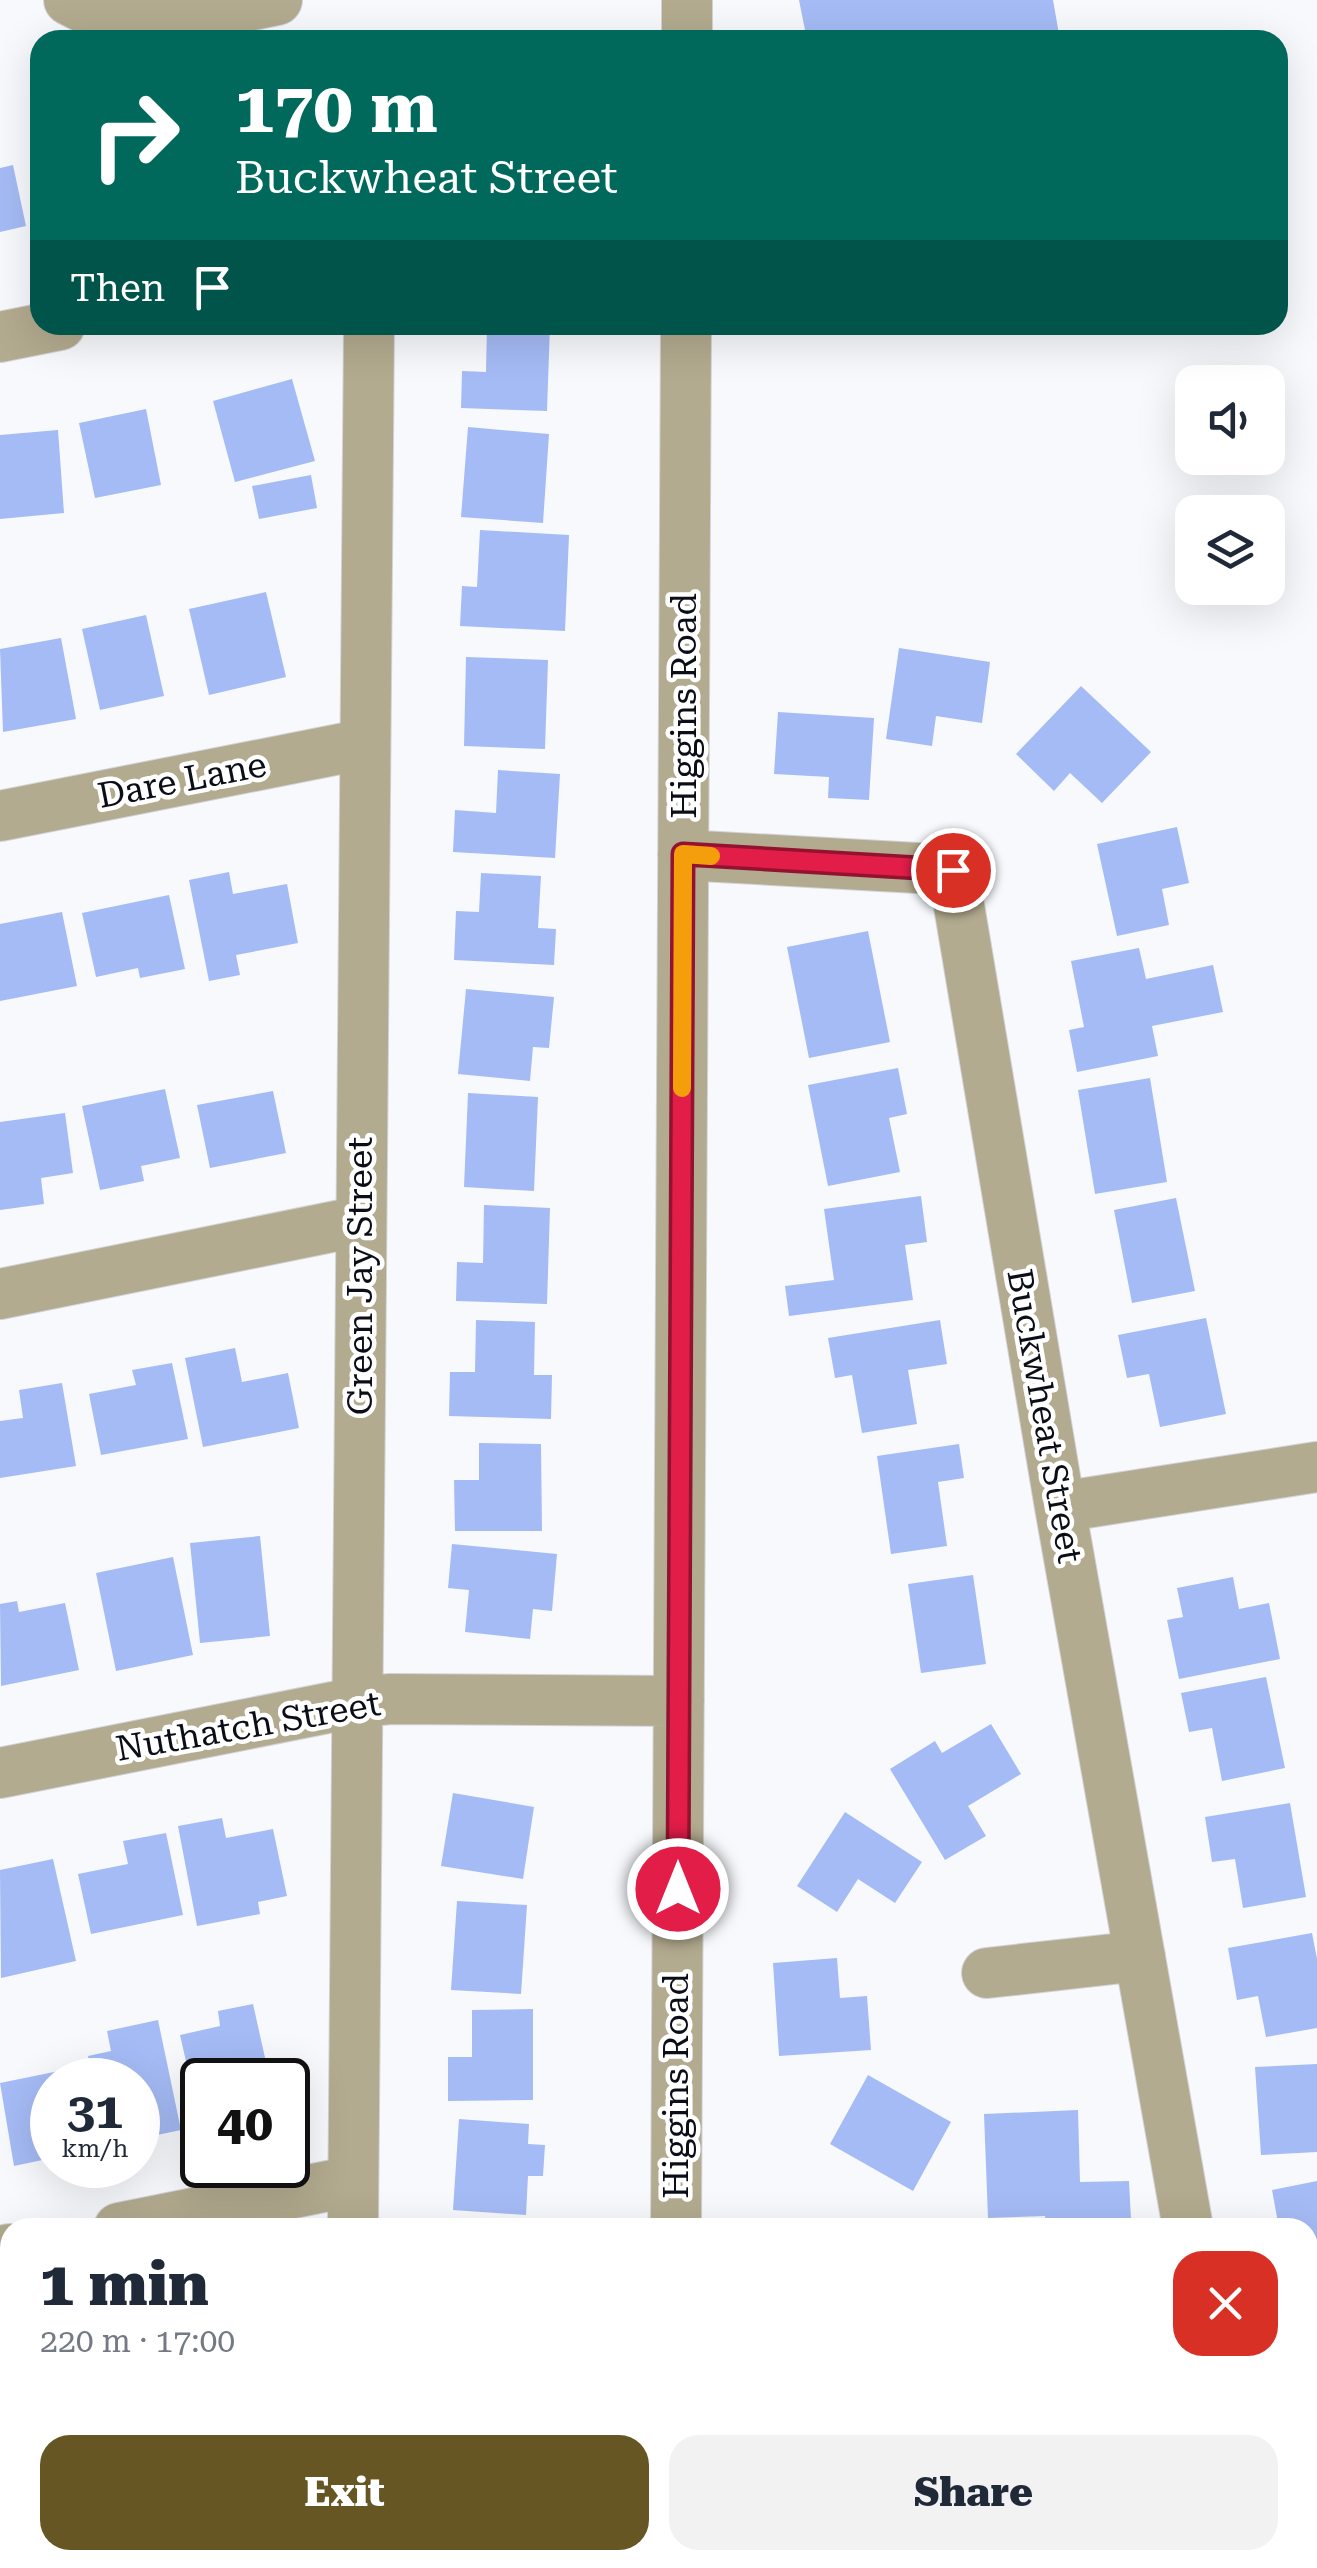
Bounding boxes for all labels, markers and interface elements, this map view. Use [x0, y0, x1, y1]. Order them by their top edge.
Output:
text: 170 m [235, 67, 438, 149]
icon: right [70, 70, 200, 200]
text: Buckwheat Street [235, 151, 618, 204]
icon: arrive [185, 260, 240, 315]
text: Then [70, 266, 165, 310]
map controls [1175, 365, 1285, 605]
button: sound [1175, 365, 1285, 475]
button: layers [1175, 495, 1285, 605]
street label: Higgins Road [664, 593, 705, 819]
street label: Dare Lane [94, 744, 270, 817]
pin [911, 828, 996, 913]
icon: arrive [926, 843, 981, 898]
street label: Green Jay Street [340, 1137, 381, 1415]
street label: Buckwheat Street [998, 1266, 1091, 1566]
street label: Nuthatch Street [113, 1683, 384, 1770]
position arrow [626, 1837, 730, 1941]
street label: Higgins Road [656, 1973, 697, 2199]
speed limit sign: 40 [180, 2058, 310, 2188]
text: 31 [67, 2082, 123, 2140]
text: km/h [62, 2134, 128, 2163]
text: 1 min [40, 2249, 209, 2320]
button: close [1173, 2251, 1278, 2356]
text: 220 m · 17:00 [40, 2322, 235, 2360]
button: Exit [40, 2435, 649, 2550]
button: Share [669, 2435, 1278, 2550]

